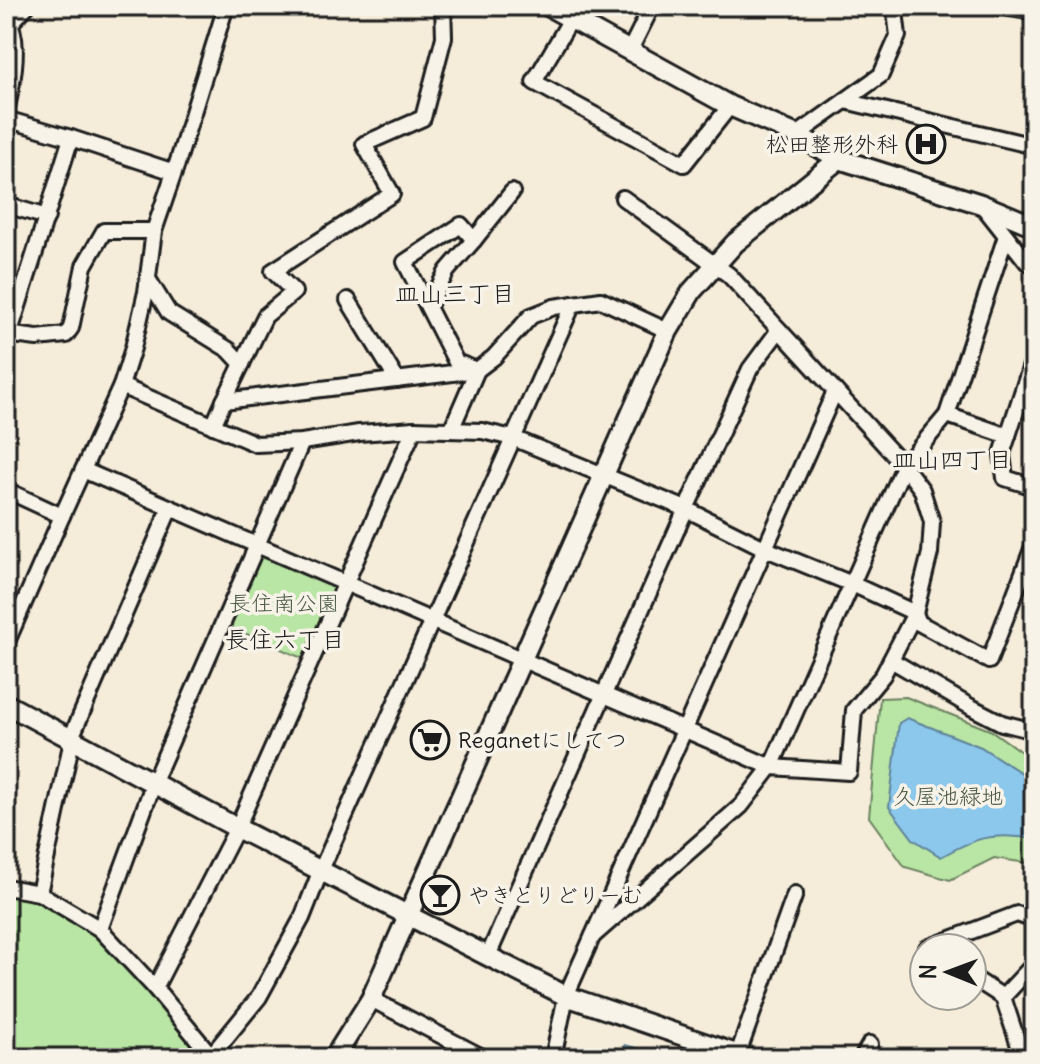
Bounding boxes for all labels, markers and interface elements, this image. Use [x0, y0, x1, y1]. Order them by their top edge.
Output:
hospital icon: 松田整形外科 [905, 123, 947, 165]
place label: 松田整形外科 [766, 130, 898, 158]
district label: 皿山三丁目 [395, 278, 515, 308]
district label: 皿山四丁目 [892, 444, 1012, 474]
park label: 長住南公園 [229, 589, 339, 617]
district label: 長住六丁目 [225, 624, 345, 654]
supermarket icon: Reganetにしてつ [409, 719, 451, 761]
place label: Reganetにしてつ [458, 726, 627, 754]
park label: 久屋池緑地 [893, 782, 1003, 810]
bar icon: やきとりどりーむ [419, 874, 461, 916]
place label: やきとりどりーむ [468, 881, 643, 909]
north arrow [908, 932, 988, 1012]
text: N [914, 964, 942, 979]

